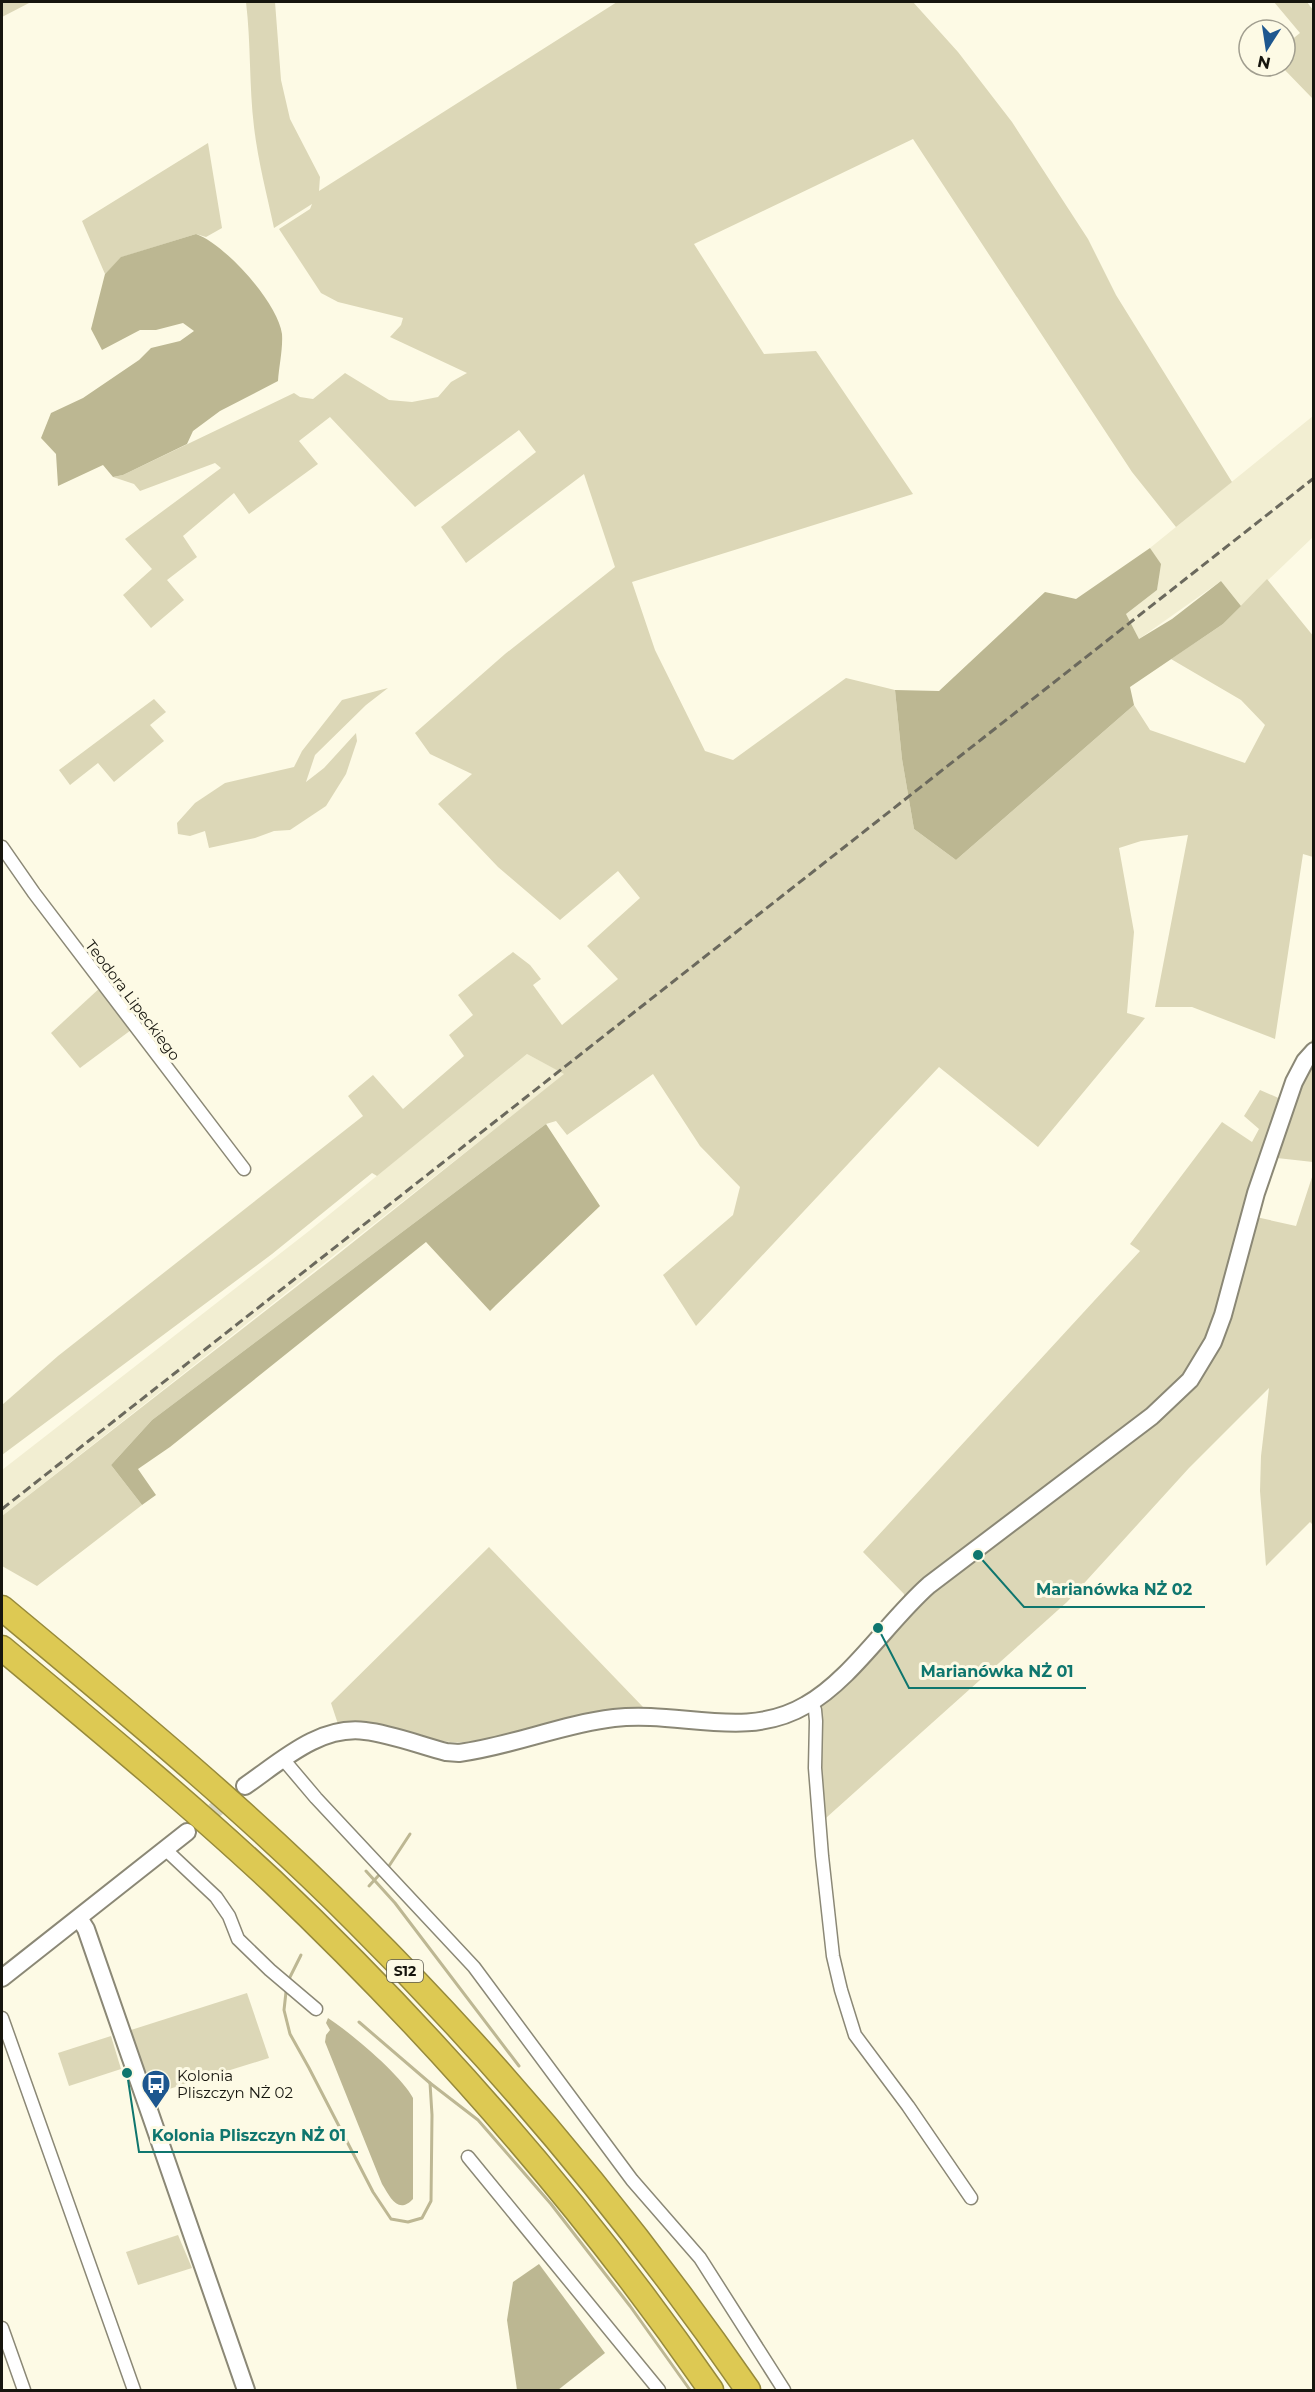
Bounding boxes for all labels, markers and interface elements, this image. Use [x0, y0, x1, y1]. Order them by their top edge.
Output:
north arrow [1237, 18, 1297, 78]
text: N [1256, 52, 1272, 73]
street label: Teodora Lipeckiego [81, 936, 185, 1064]
callout: Marianówka NŻ 02 [1024, 1573, 1205, 1607]
text: Marianówka NŻ 02 [1036, 1580, 1192, 1599]
callout: Marianówka NŻ 01 [909, 1654, 1086, 1688]
text: Marianówka NŻ 01 [920, 1662, 1074, 1681]
road number: S12 [387, 1960, 423, 1982]
place label: Kolonia Pliszczyn NŻ 02 [177, 2066, 293, 2102]
bus stop icon: Kolonia Pliszczyn NŻ 02 [140, 2068, 172, 2110]
callout: Kolonia Pliszczyn NŻ 01 [139, 2118, 358, 2152]
text: Kolonia Pliszczyn NŻ 01 [152, 2126, 346, 2145]

